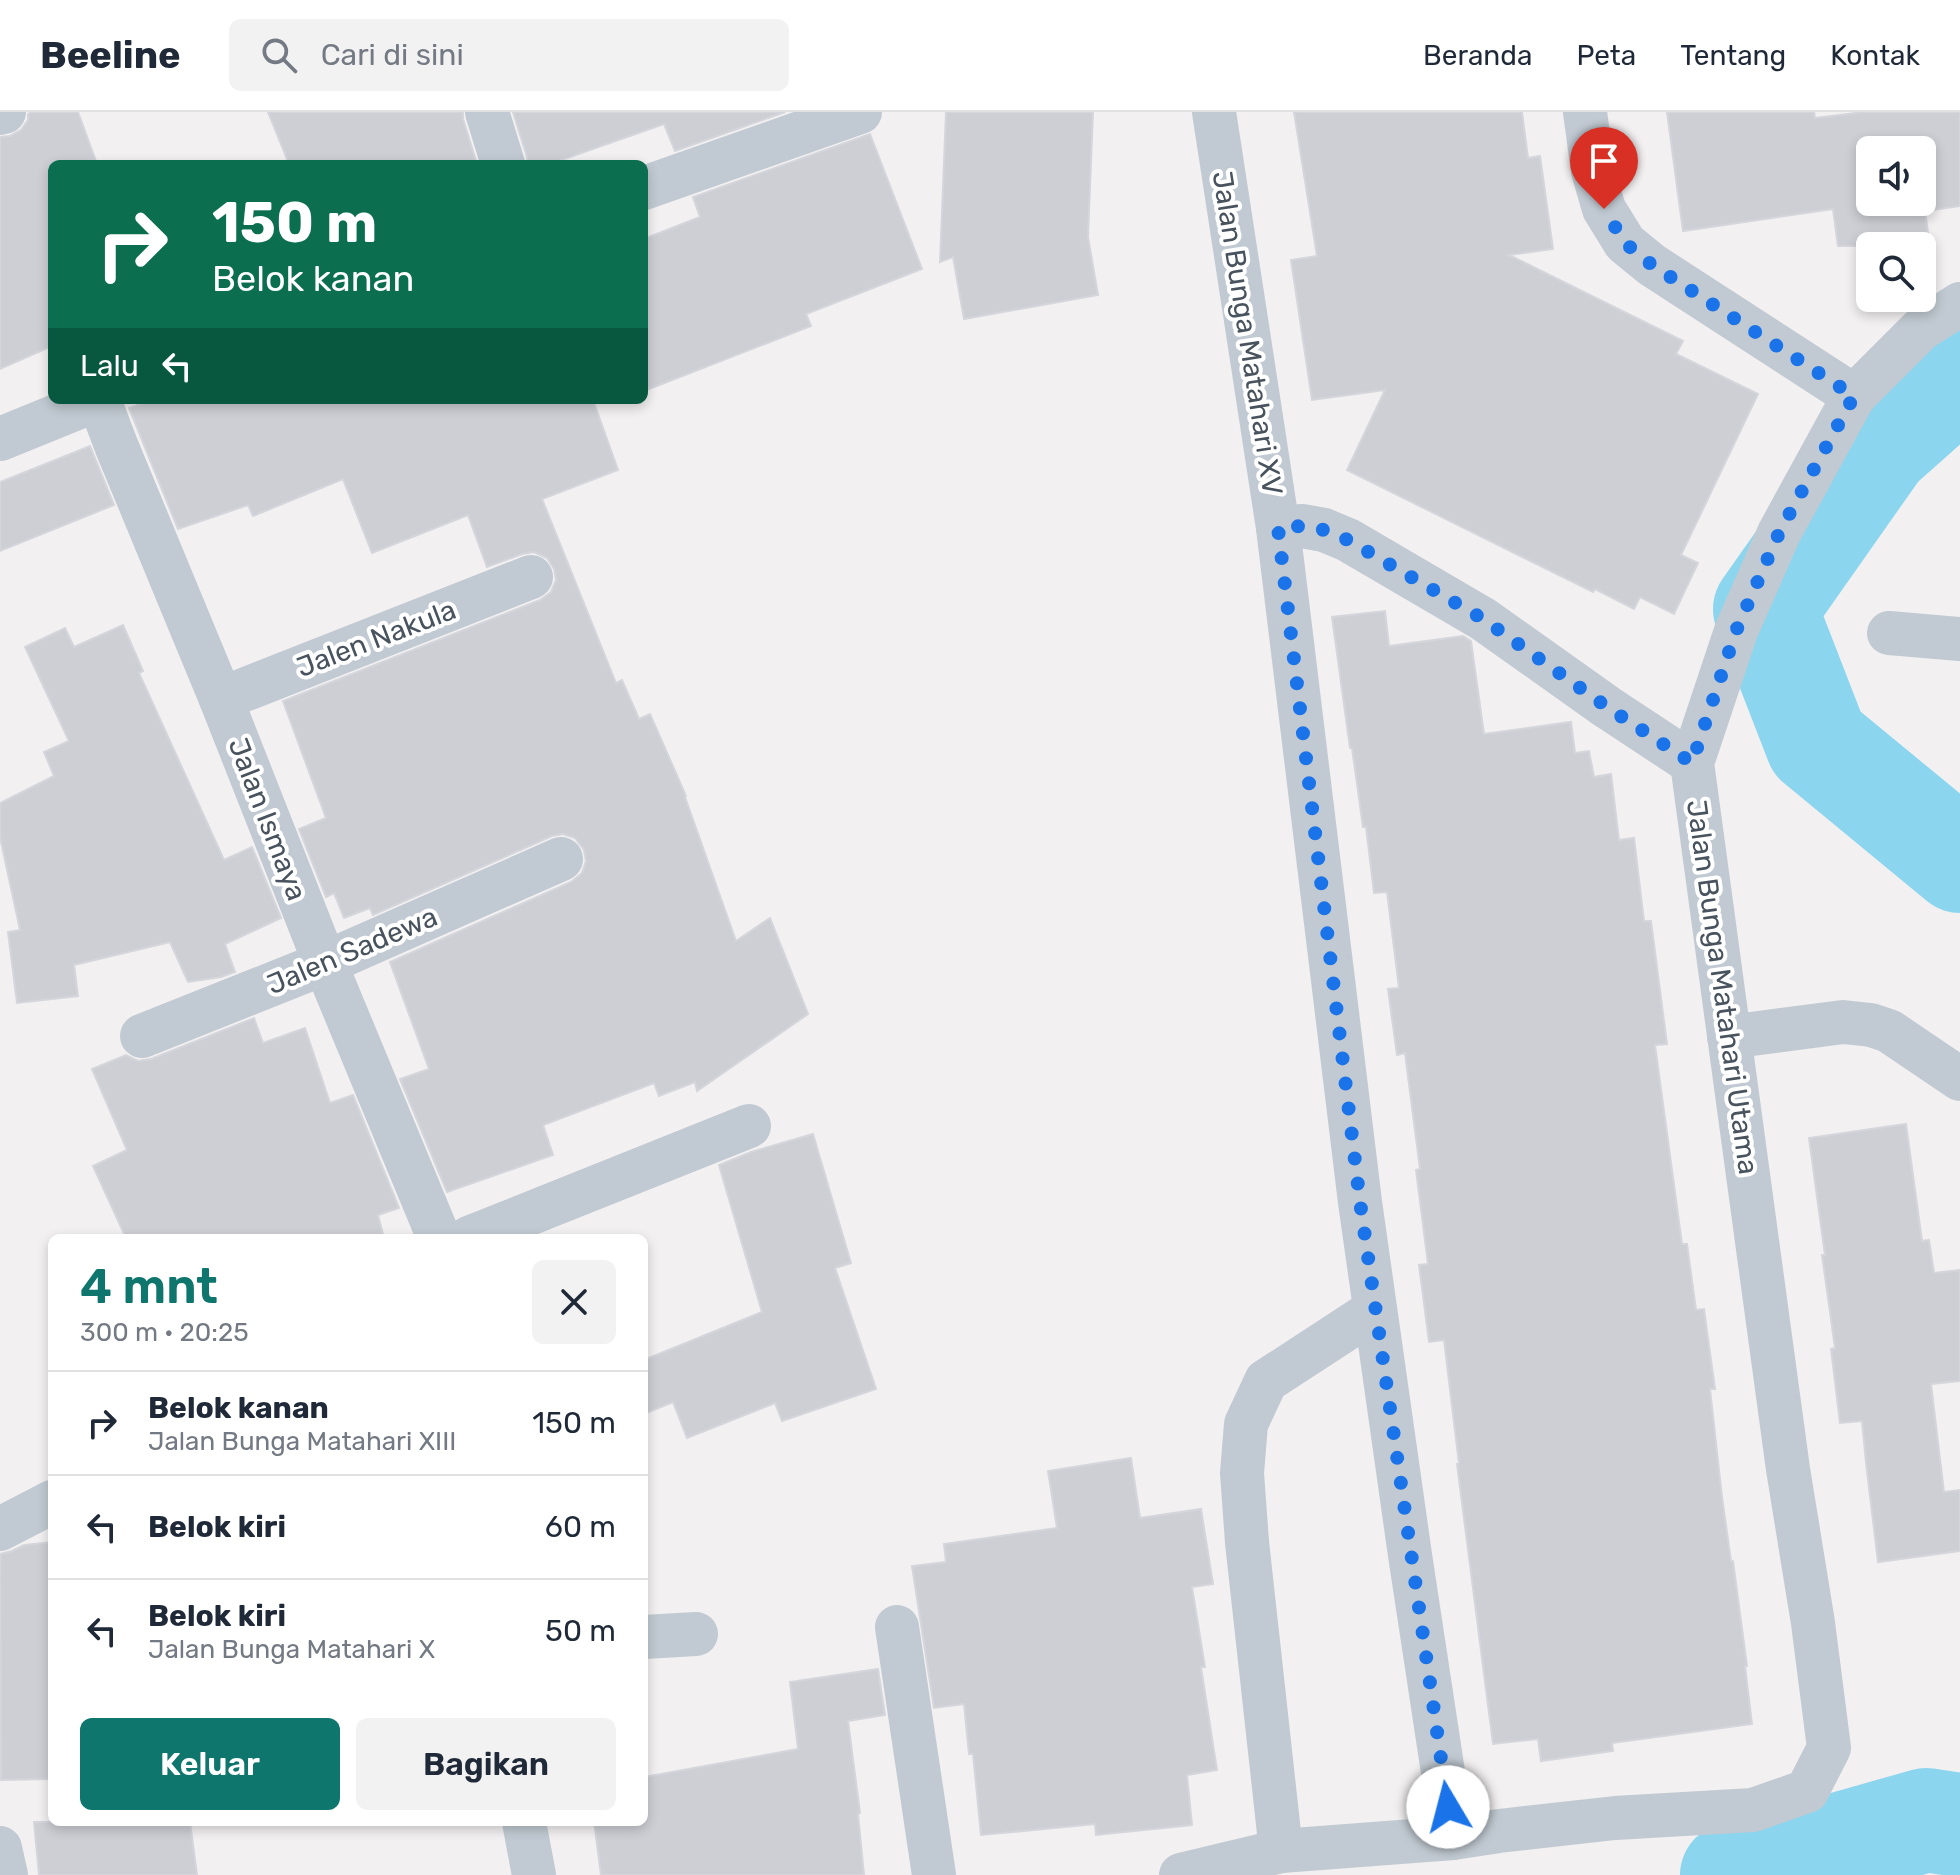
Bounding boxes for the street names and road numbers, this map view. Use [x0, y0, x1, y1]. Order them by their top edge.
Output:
street label: Jalan Bunga Matahari XV [1206, 169, 1289, 497]
street label: Jalen Nakula [292, 593, 460, 684]
street label: Jalan Ismaya [221, 733, 314, 905]
street label: Jalan Bunga Matahari Utama [1680, 798, 1765, 1176]
street label: Jalen Sadewa [262, 900, 442, 1001]

